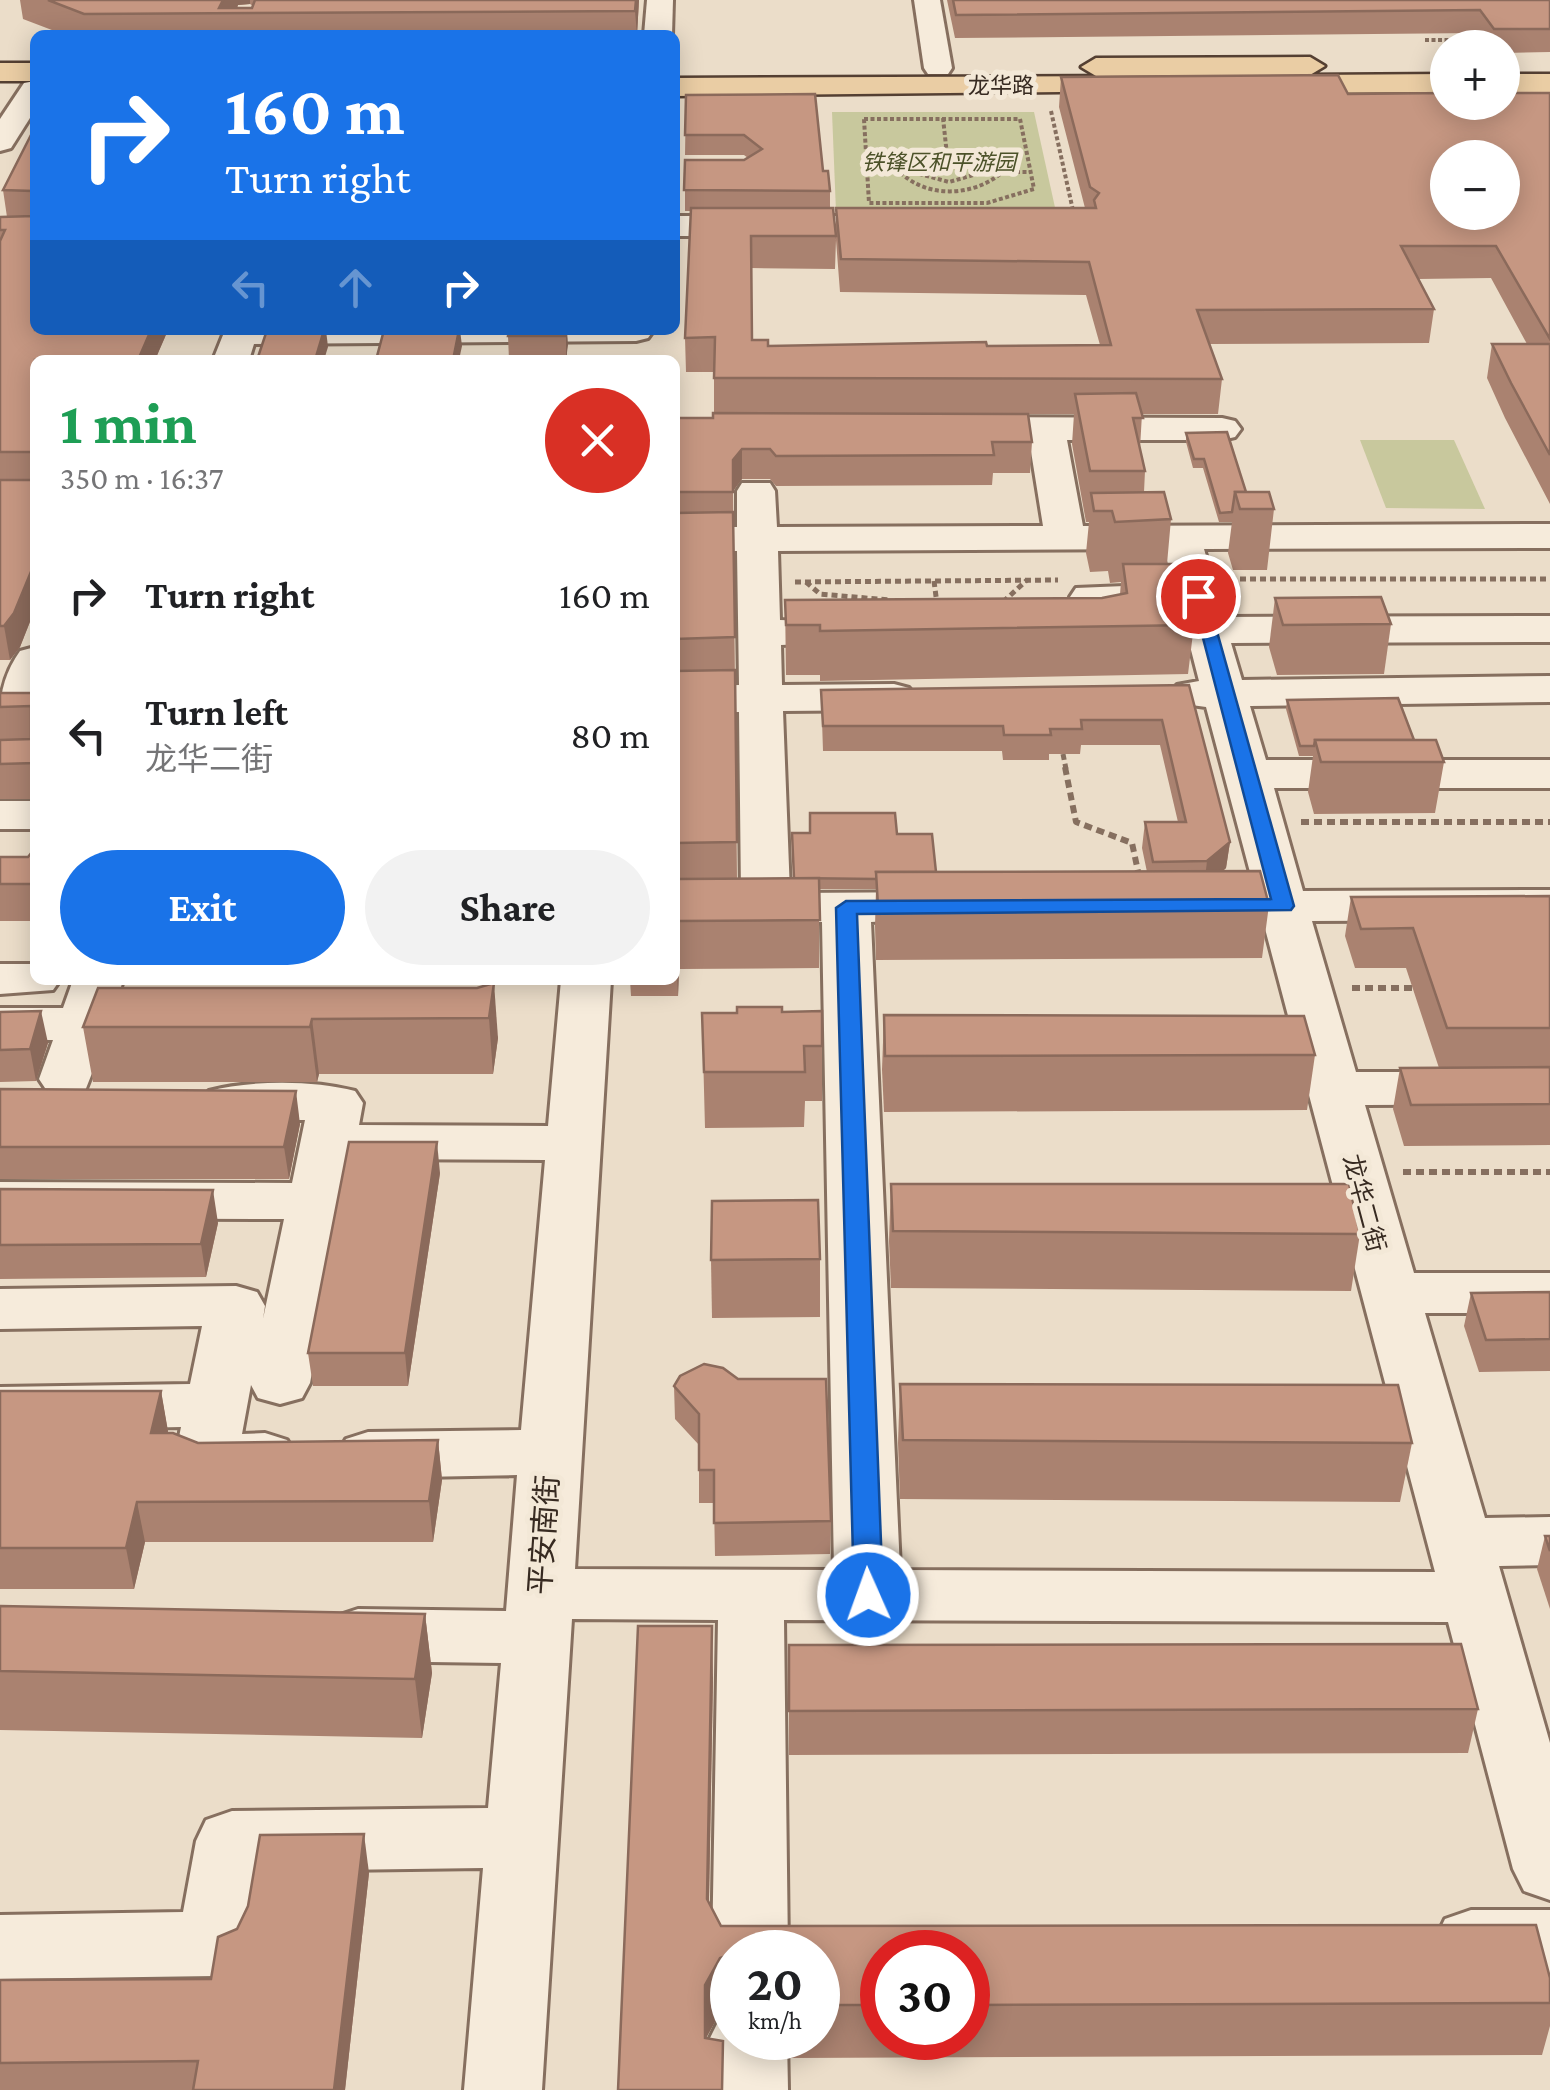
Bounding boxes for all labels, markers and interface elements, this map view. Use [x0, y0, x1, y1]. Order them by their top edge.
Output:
map controls [1430, 30, 1520, 230]
button: + [1430, 30, 1520, 120]
icon: right [60, 70, 190, 200]
text: 160 m [225, 71, 405, 149]
street label: 龙华路 [968, 73, 1034, 98]
button: − [1430, 140, 1520, 230]
park label: 铁锋区和平游园 [862, 150, 1019, 175]
text: Turn right [225, 153, 410, 203]
icon: left [223, 260, 278, 315]
icon: ahead [328, 260, 383, 315]
icon: right [433, 260, 488, 315]
button: close [545, 388, 650, 493]
text: 1 min [60, 389, 197, 456]
text: 350 m · 16:37 [60, 460, 224, 496]
pin [1156, 554, 1241, 639]
icon: right [60, 568, 115, 623]
icon: arrive [1171, 569, 1226, 624]
text: Turn right [145, 574, 314, 616]
text: 160 m [559, 574, 650, 616]
text: Turn left [145, 691, 288, 733]
icon: left [60, 708, 115, 763]
text: 80 m [570, 714, 650, 756]
text: 龙华二街 [145, 741, 273, 777]
button: Exit [60, 850, 345, 965]
button: Share [365, 850, 650, 965]
street label: 龙华二街 [1339, 1151, 1391, 1255]
street label: 平安南街 [523, 1474, 564, 1596]
position arrow [816, 1543, 920, 1647]
speed limit sign: 30 [860, 1930, 990, 2060]
text: 20 [747, 1955, 803, 2011]
text: km/h [748, 2007, 802, 2034]

